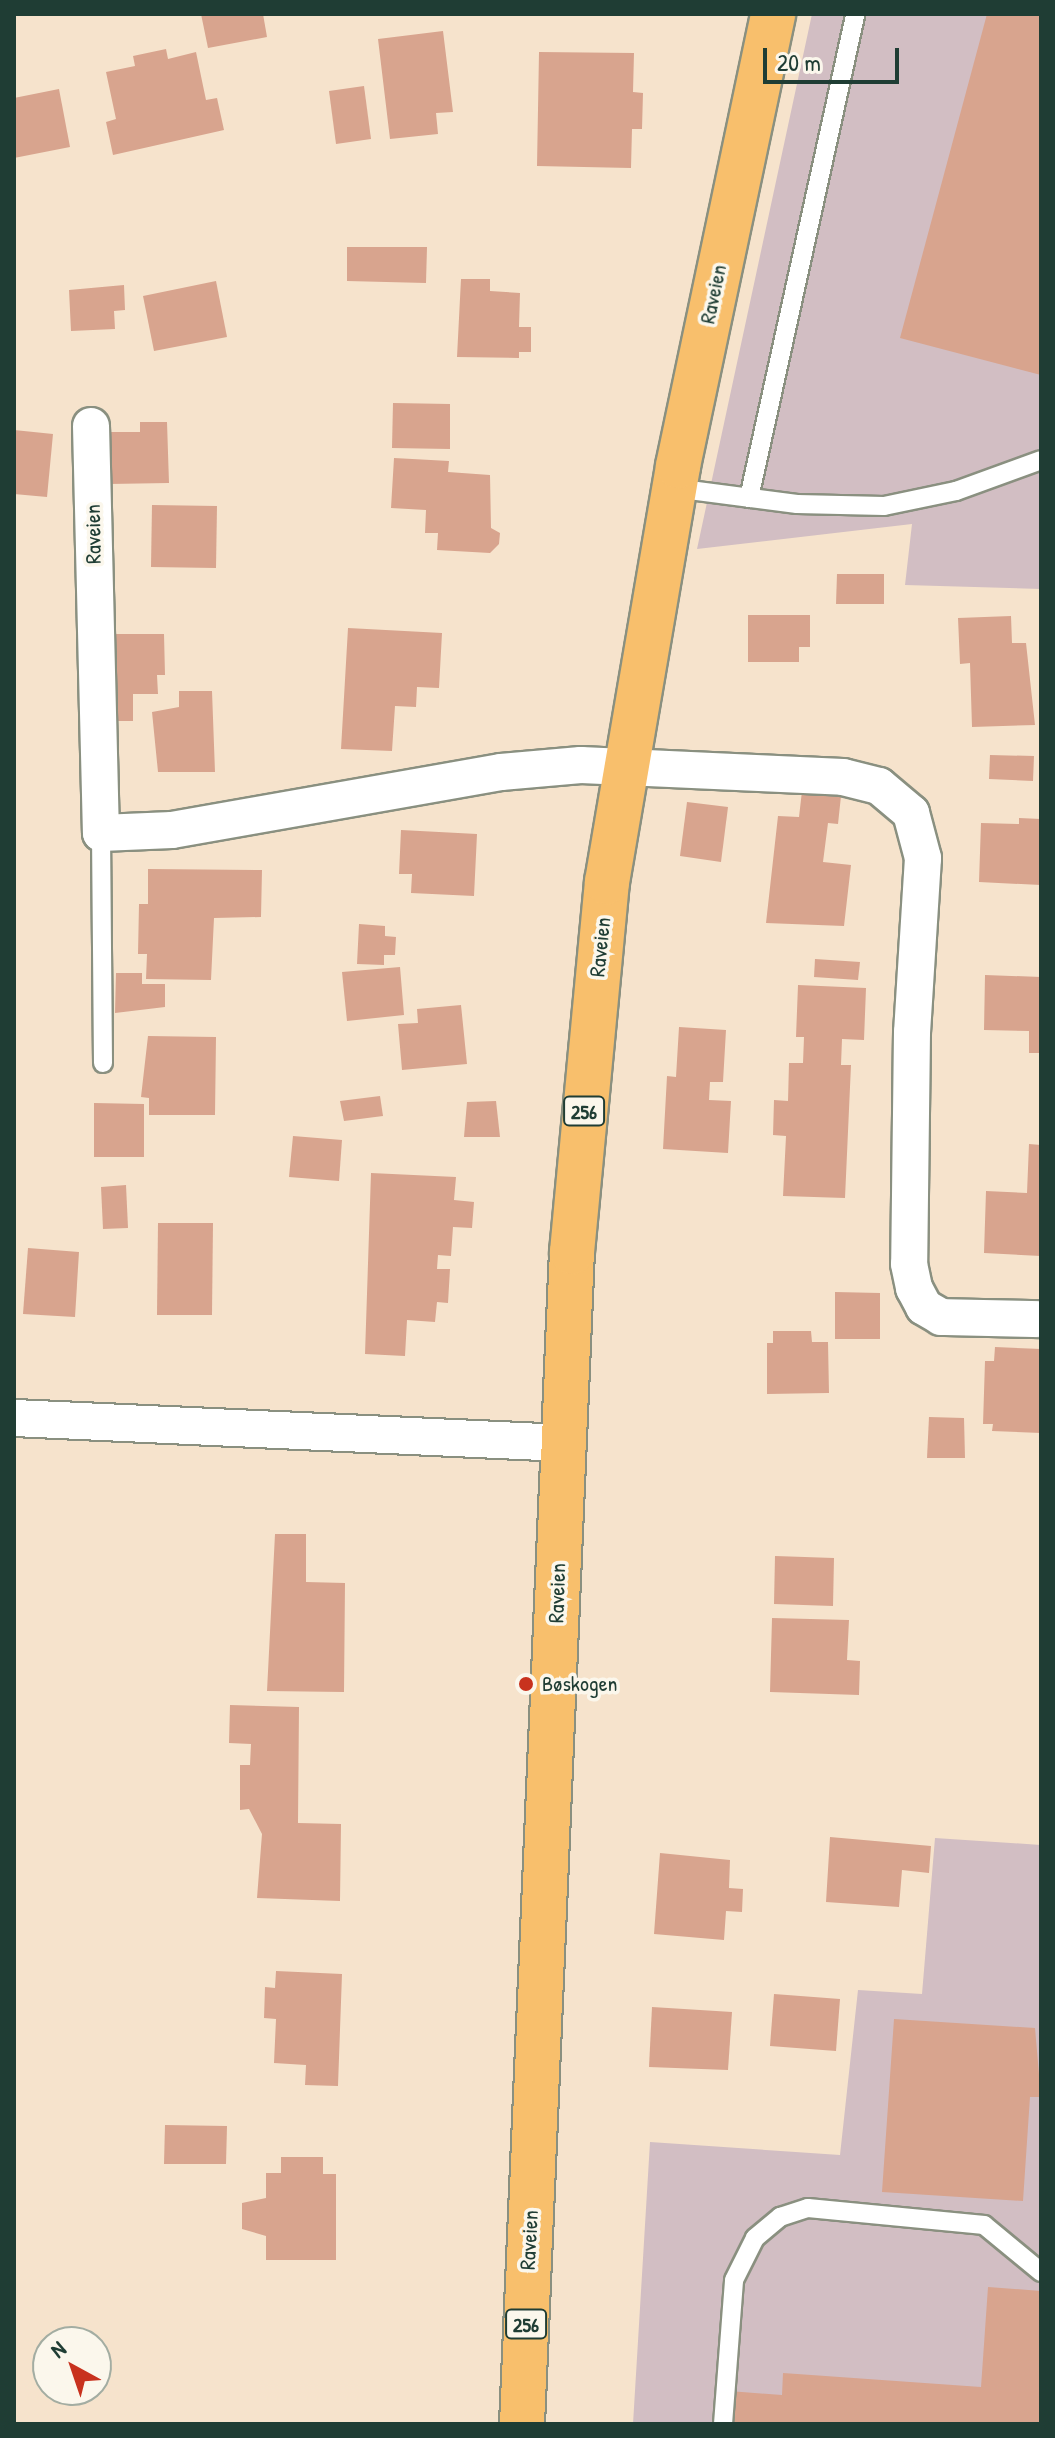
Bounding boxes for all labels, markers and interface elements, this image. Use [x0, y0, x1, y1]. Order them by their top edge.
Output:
scale bar [767, 32, 903, 82]
text: 20 m [777, 46, 821, 78]
street label: Raveien [694, 262, 732, 326]
street label: Raveien [79, 504, 107, 564]
street label: Raveien [584, 916, 616, 978]
road number: 256 [562, 1095, 606, 1127]
street label: Raveien [543, 1563, 571, 1623]
place label: Bøskogen [542, 1671, 617, 1697]
marker: Bøskogen [517, 1675, 535, 1693]
street label: Raveien [514, 2209, 544, 2271]
road number: 256 [504, 2308, 548, 2340]
north arrow [32, 2326, 112, 2406]
text: N [44, 2334, 72, 2364]

